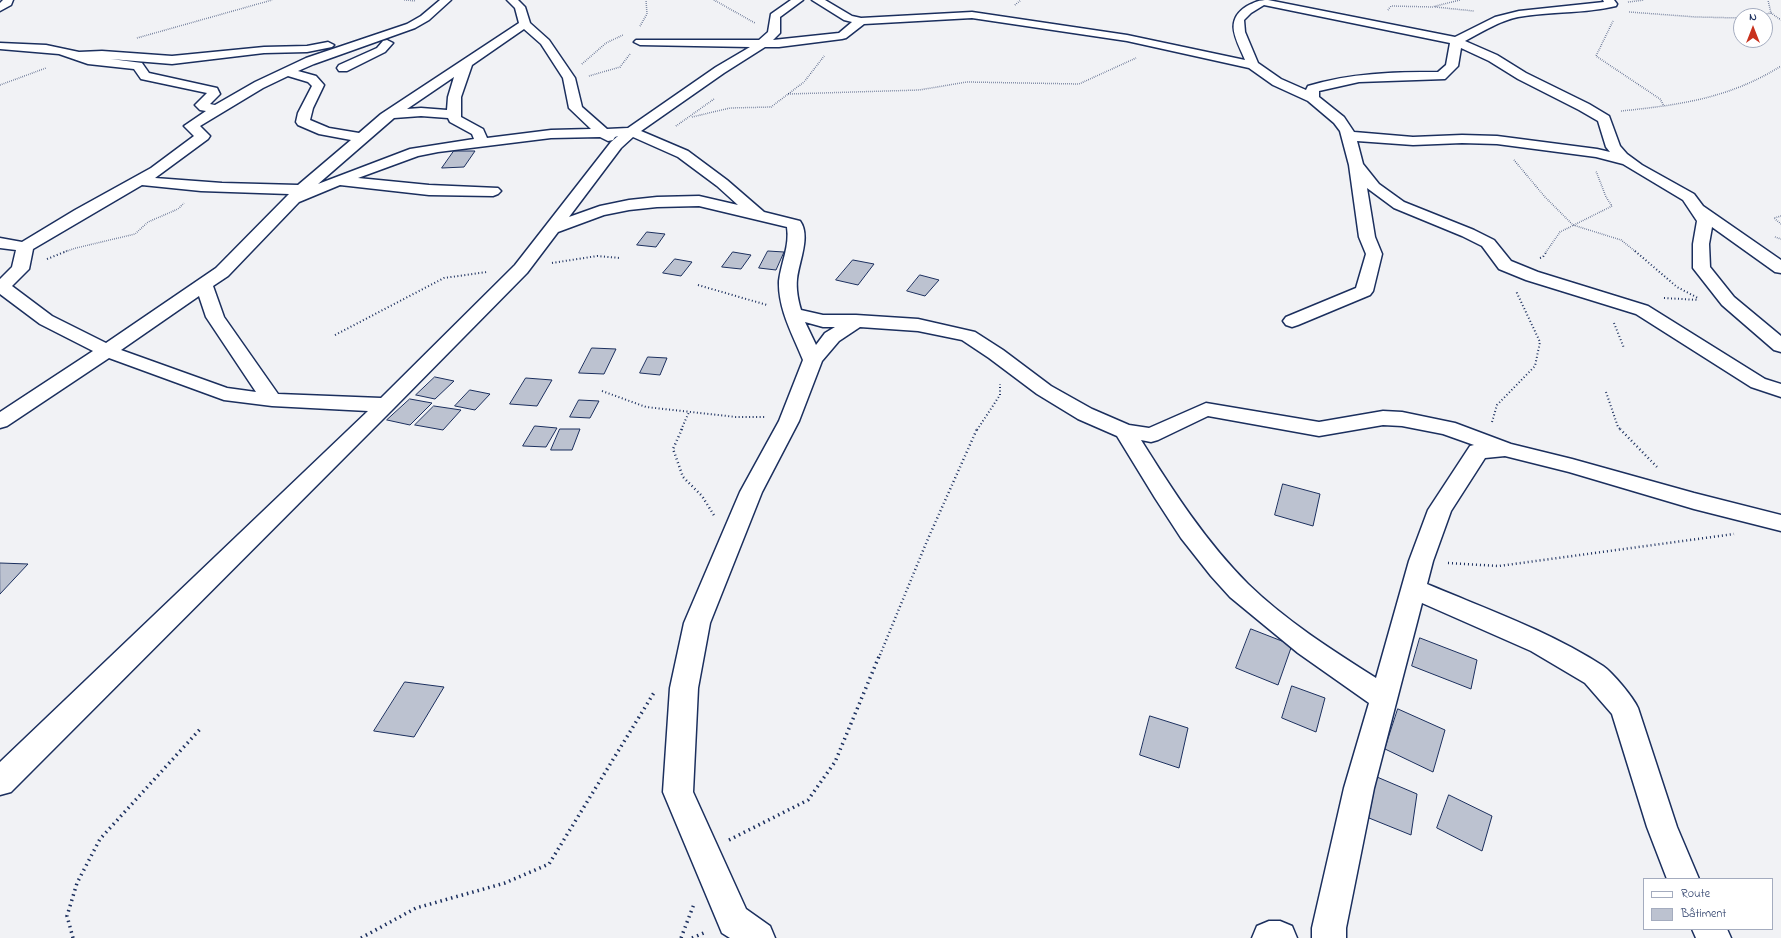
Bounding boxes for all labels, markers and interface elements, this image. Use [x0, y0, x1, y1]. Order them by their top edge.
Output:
north arrow [1733, 8, 1773, 48]
text: N [1749, 9, 1757, 25]
legend [1643, 878, 1773, 930]
text: Route [1681, 885, 1710, 903]
text: Bâtiment [1681, 905, 1726, 923]

